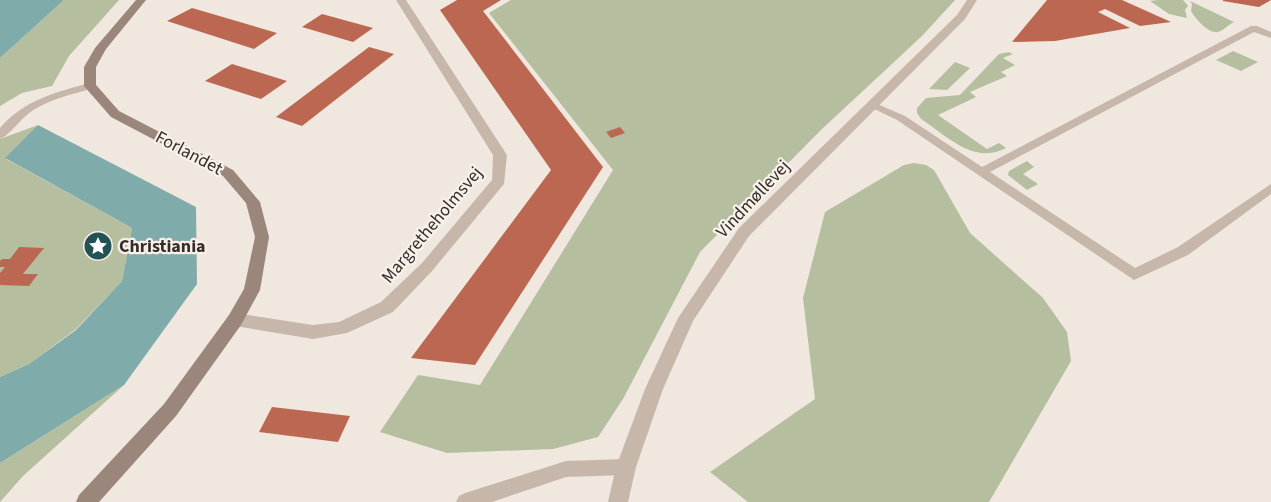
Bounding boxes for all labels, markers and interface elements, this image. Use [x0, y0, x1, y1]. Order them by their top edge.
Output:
street label: Forlandet [151, 125, 227, 181]
street label: Vindmøllevej [710, 155, 796, 243]
street label: Margretheholmsvej [376, 161, 488, 289]
place icon: Christiania [82, 230, 114, 262]
place label: Christiania [119, 234, 206, 259]

